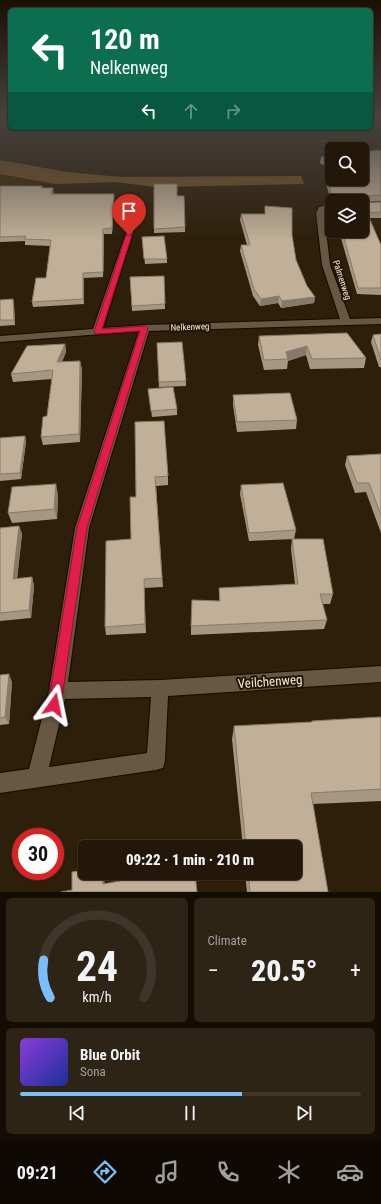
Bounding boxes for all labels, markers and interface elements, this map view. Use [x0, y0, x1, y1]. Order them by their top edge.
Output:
text: 120 m [90, 23, 160, 56]
icon: left [24, 24, 76, 76]
text: Nelkenweg [90, 57, 168, 78]
icon: left [138, 100, 160, 122]
icon: ahead [180, 100, 202, 122]
icon: right [222, 100, 244, 122]
map controls [325, 142, 369, 238]
button: search [325, 142, 369, 186]
pin [112, 194, 146, 235]
button: layers [325, 194, 369, 238]
icon: arrive [118, 200, 140, 222]
street label: Palmenweg [331, 259, 353, 301]
street label: Nelkenweg [170, 321, 210, 333]
street label: Veilchenweg [237, 672, 303, 691]
position arrow [33, 684, 75, 726]
speed limit sign: 30 [12, 828, 64, 880]
text: 09:22 · 1 min · 210 m [126, 851, 254, 869]
text: Climate [208, 933, 247, 948]
text: 24 [76, 942, 118, 991]
text: 20.5° [251, 953, 318, 988]
text: − [208, 958, 219, 983]
text: + [350, 958, 361, 983]
text: km/h [82, 989, 111, 1005]
text: Blue Orbit [80, 1046, 140, 1064]
text: Sona [80, 1064, 106, 1079]
icon: previous [66, 1102, 88, 1124]
icon: pause [179, 1102, 201, 1124]
icon: next [293, 1102, 315, 1124]
icon: directions [91, 1158, 119, 1186]
icon: music [153, 1158, 181, 1186]
icon: phone [214, 1158, 242, 1186]
icon: climate [275, 1158, 303, 1186]
icon: car [336, 1158, 364, 1186]
text: 09:21 [17, 1162, 58, 1183]

